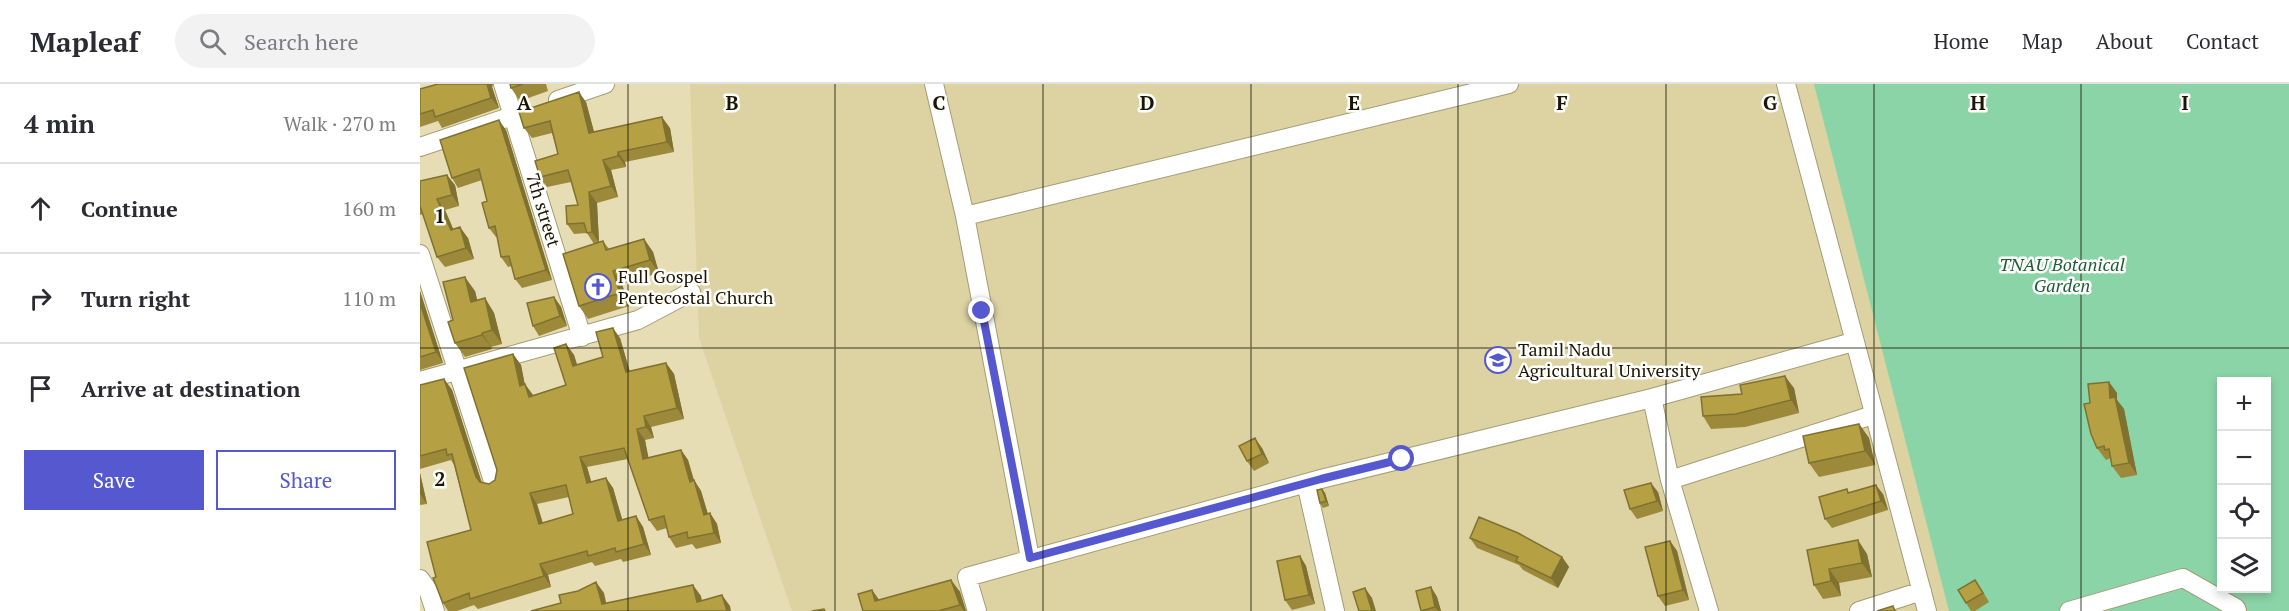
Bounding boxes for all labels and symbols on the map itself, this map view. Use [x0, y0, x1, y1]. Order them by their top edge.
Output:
text: A [517, 89, 532, 116]
text: B [726, 89, 739, 116]
text: C [932, 89, 946, 116]
text: D [1140, 89, 1154, 116]
text: E [1348, 89, 1360, 116]
text: F [1556, 89, 1568, 116]
text: G [1763, 89, 1777, 116]
text: H [1970, 89, 1986, 116]
text: I [2181, 89, 2189, 116]
street label: 7th street [521, 170, 567, 250]
text: 1 [434, 202, 446, 229]
park label: TNAU Botanical Garden [1999, 252, 2125, 297]
place label: Full Gospel Pentecostal Church [618, 264, 774, 309]
church icon: Full Gospel Pentecostal Church [583, 272, 613, 302]
route end [968, 297, 994, 323]
place label: Tamil Nadu Agricultural University [1518, 337, 1701, 382]
school or university icon: Tamil Nadu Agricultural University [1483, 345, 1513, 375]
route start [1388, 445, 1414, 471]
text: 2 [434, 465, 446, 492]

